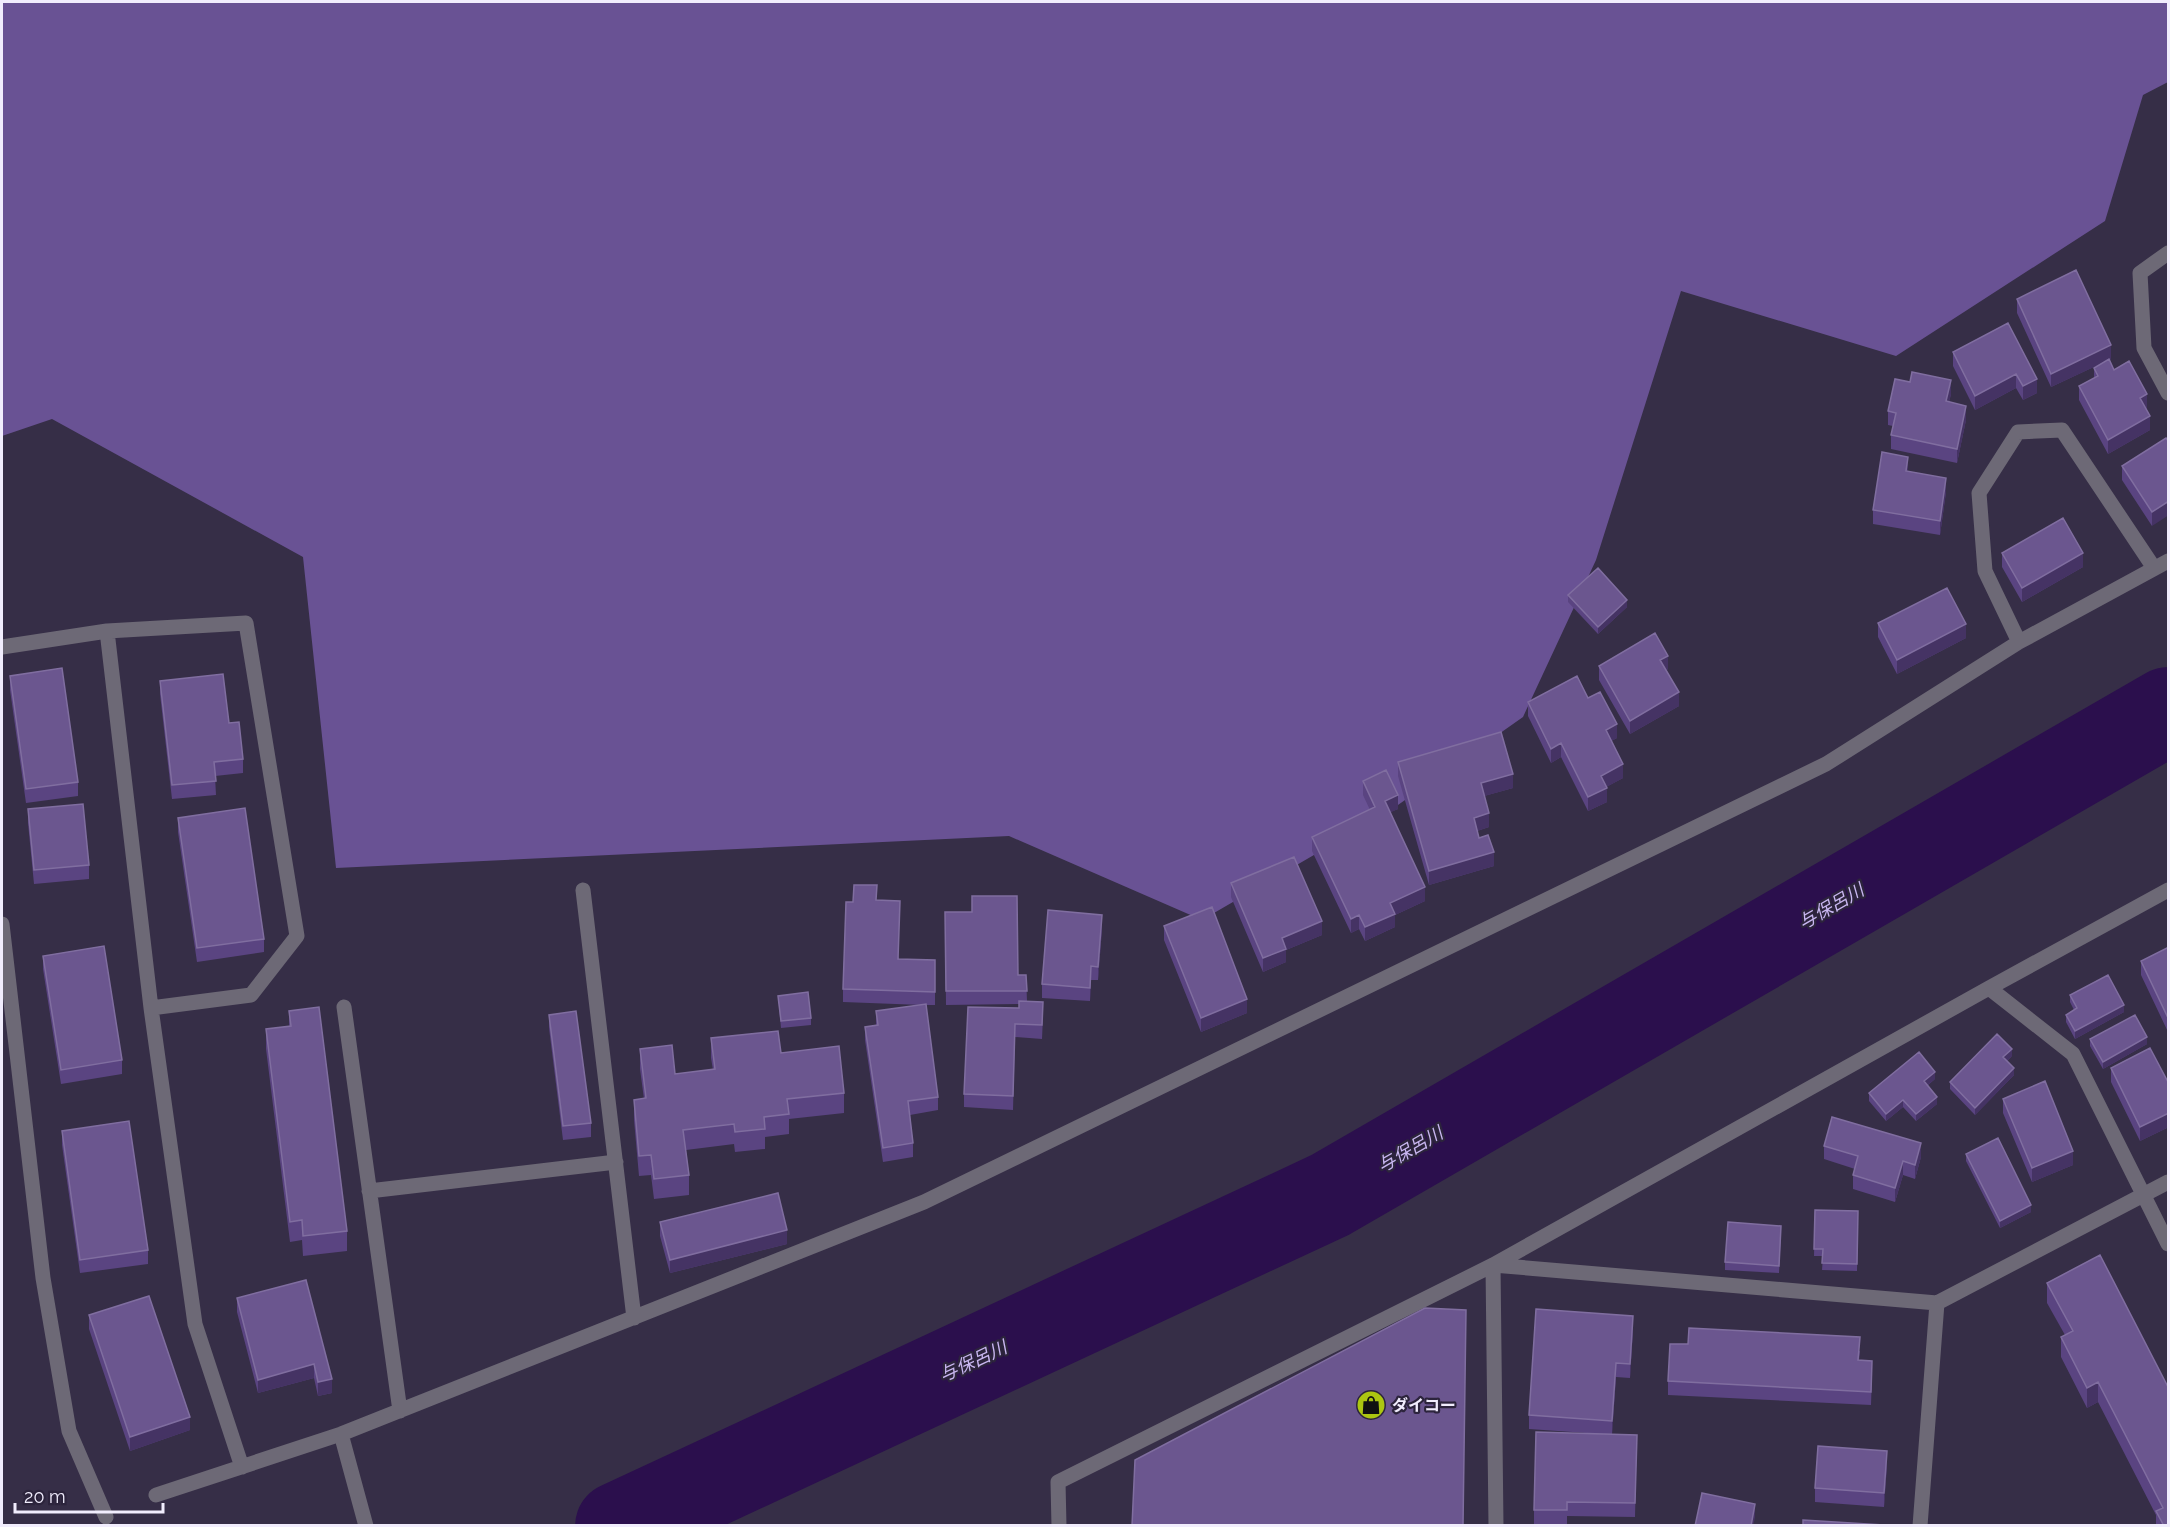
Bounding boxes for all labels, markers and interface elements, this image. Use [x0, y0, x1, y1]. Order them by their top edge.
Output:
water label: 与保呂川 [1795, 878, 1869, 933]
water label: 与保呂川 [1374, 1121, 1448, 1176]
water label: 与保呂川 [936, 1335, 1012, 1386]
shop icon: ダイコー [1355, 1389, 1387, 1421]
place label: ダイコー [1392, 1396, 1456, 1415]
scale bar [15, 1476, 164, 1514]
text: 20 m [24, 1486, 66, 1507]

